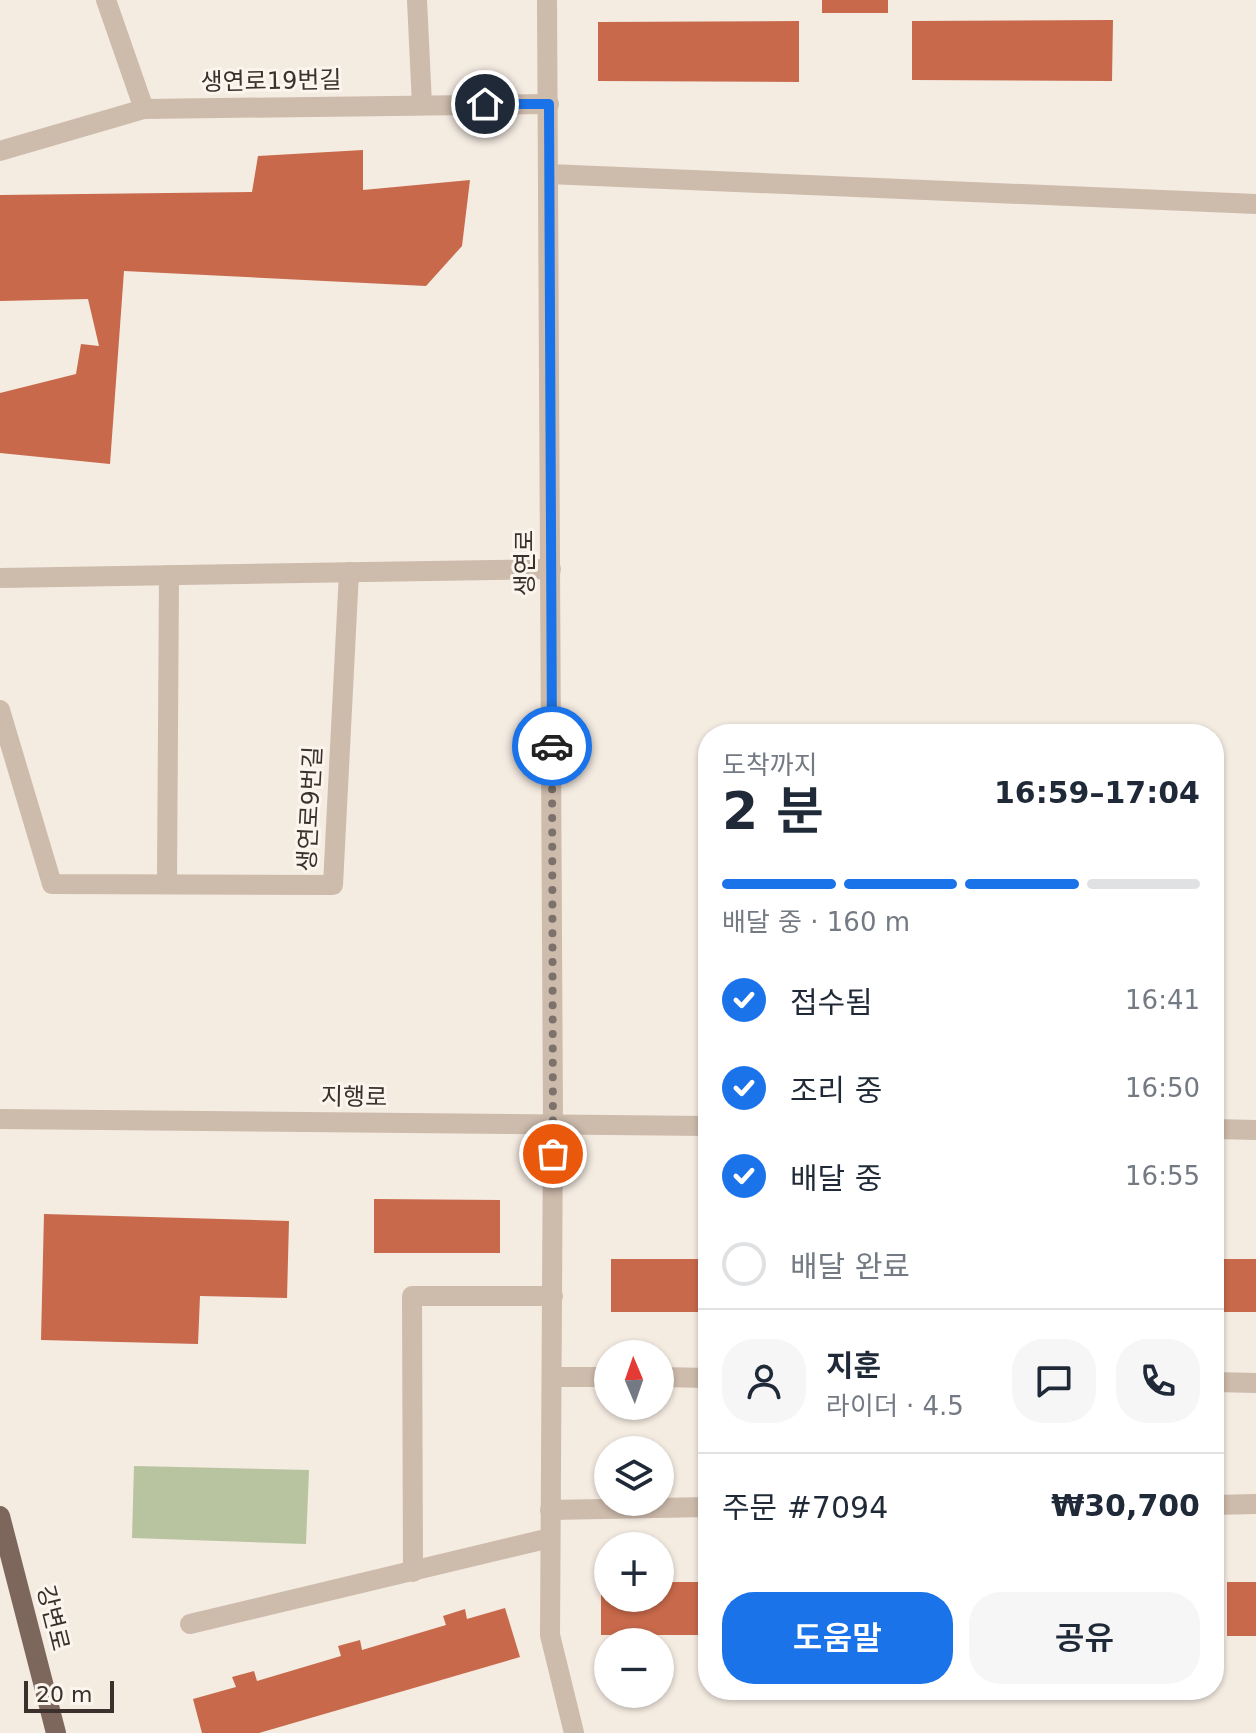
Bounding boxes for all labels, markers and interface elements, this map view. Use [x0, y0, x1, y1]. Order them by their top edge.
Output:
street label: 생연로19번길 [200, 66, 342, 96]
pin [451, 70, 519, 138]
icon: home [463, 82, 507, 126]
street label: 생연로 [511, 530, 539, 596]
courier [512, 706, 592, 786]
icon: car [530, 724, 574, 768]
street label: 생연로9번길 [293, 746, 327, 872]
text: 도착까지 [722, 750, 818, 780]
text: 16:59–17:04 [994, 775, 1200, 810]
text: 2 분 [722, 781, 824, 841]
text: 배달 중 · 160 m [722, 907, 910, 937]
icon: check [722, 978, 766, 1022]
text: 접수됨 [790, 985, 873, 1020]
text: 16:41 [1125, 985, 1200, 1015]
icon: check [722, 1066, 766, 1110]
text: 조리 중 [790, 1073, 882, 1108]
text: 16:50 [1125, 1073, 1200, 1103]
street label: 지행로 [321, 1082, 387, 1112]
pin [519, 1120, 587, 1188]
icon: bag [531, 1132, 575, 1176]
icon: check [722, 1154, 766, 1198]
text: 배달 중 [790, 1161, 882, 1196]
text: 16:55 [1125, 1161, 1200, 1191]
text: 배달 완료 [790, 1249, 910, 1284]
button: person [722, 1339, 806, 1423]
button: chat [1012, 1339, 1096, 1423]
button: phone [1116, 1339, 1200, 1423]
north arrow [594, 1340, 674, 1420]
map controls [594, 1340, 674, 1708]
text: 지훈 [826, 1348, 881, 1383]
text: 라이더 · 4.5 [826, 1391, 964, 1421]
button: layers [594, 1436, 674, 1516]
text: ₩30,700 [1051, 1488, 1200, 1523]
text: 주문 #7094 [722, 1490, 888, 1525]
button: + [594, 1532, 674, 1612]
street label: 강변로 [31, 1582, 75, 1654]
button: 도움말 [722, 1592, 953, 1684]
button: 공유 [969, 1592, 1200, 1684]
button: − [594, 1628, 674, 1708]
scale bar [24, 1677, 114, 1713]
text: 20 m [36, 1682, 92, 1707]

